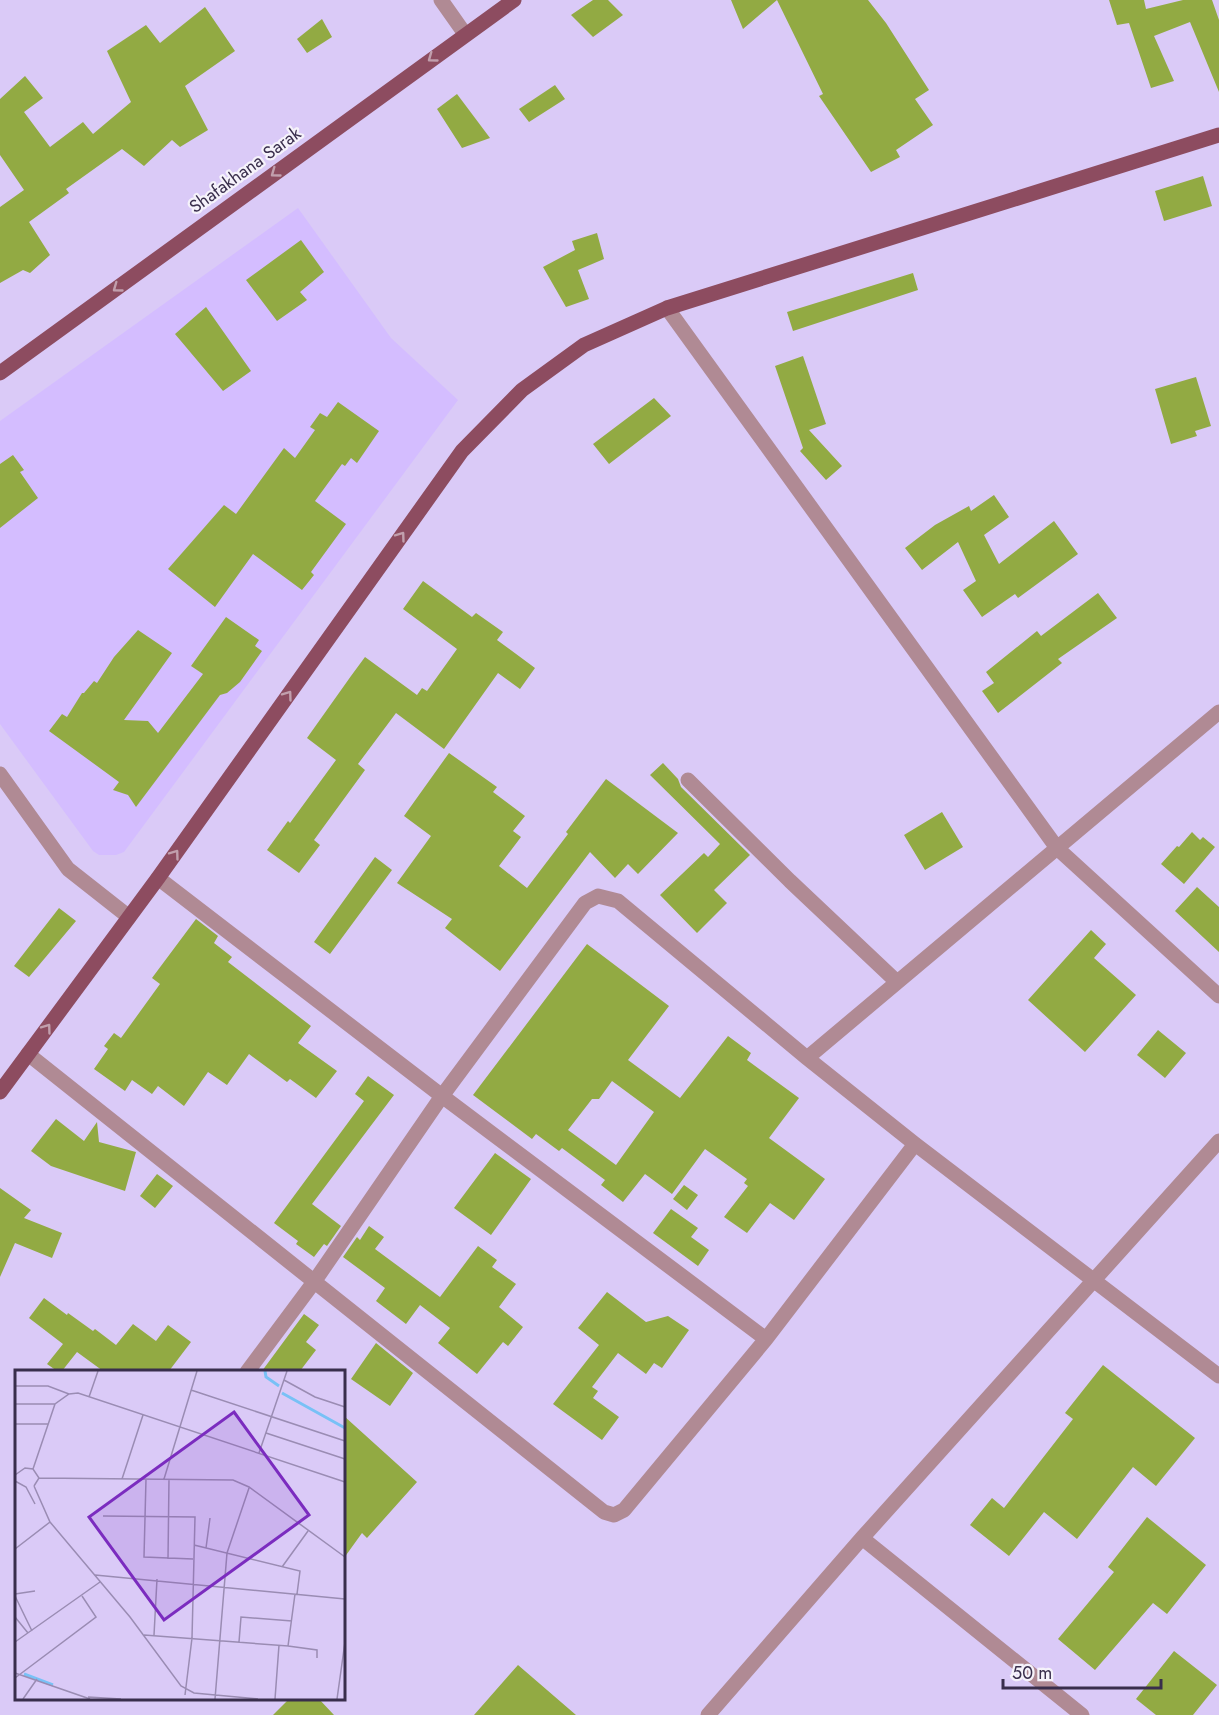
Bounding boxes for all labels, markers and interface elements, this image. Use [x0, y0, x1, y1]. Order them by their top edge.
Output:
one-way arrow [428, 51, 439, 62]
street label: Shafakhana Sarak [184, 120, 306, 219]
one-way arrow [270, 166, 281, 177]
one-way arrow [112, 281, 123, 292]
one-way arrow [394, 532, 405, 543]
one-way arrow [281, 690, 292, 701]
one-way arrow [168, 849, 179, 860]
one-way arrow [40, 1023, 51, 1034]
inset map [15, 1370, 345, 1700]
scale bar [1003, 1652, 1160, 1690]
text: 50 m [1012, 1660, 1052, 1686]

